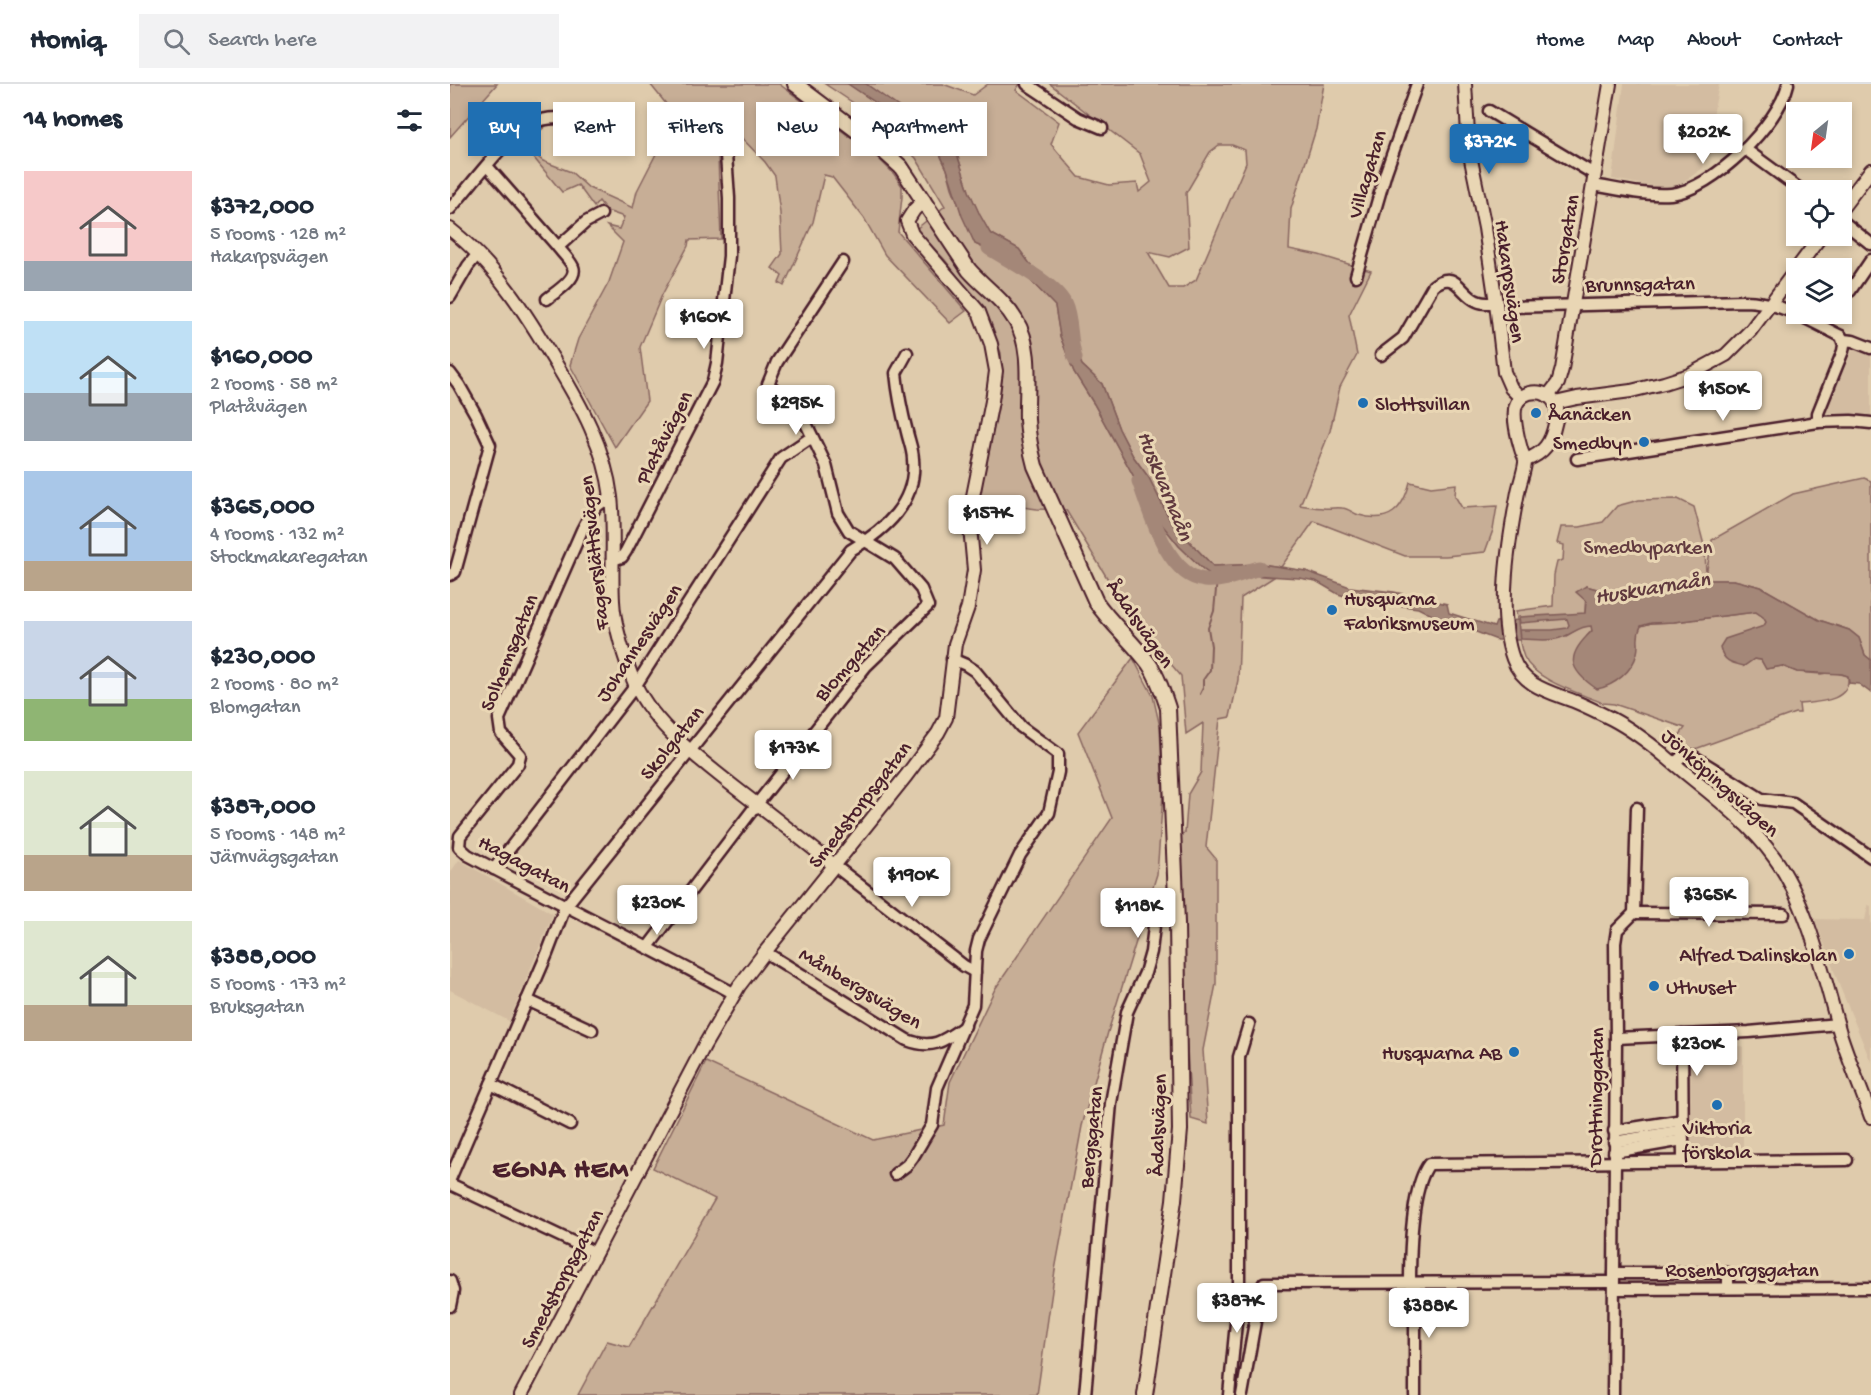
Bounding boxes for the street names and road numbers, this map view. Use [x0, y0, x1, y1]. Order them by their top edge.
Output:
street label: Villagatan [1344, 128, 1395, 223]
street label: Storgatan [1547, 193, 1588, 286]
street label: Hakarpsvägen [1487, 218, 1529, 345]
street label: Brunnsgatan [1584, 273, 1695, 300]
street label: Platåvägen [631, 388, 700, 490]
street label: Fagerslättsvägen [576, 474, 617, 632]
street label: Ådalsvägen [1099, 575, 1179, 674]
street label: Johannesvägen [592, 580, 690, 708]
street label: Solhemsgatan [476, 591, 546, 715]
street label: Blomgatan [810, 621, 893, 709]
street label: Skolgatan [636, 702, 711, 786]
street label: Jönköpingsvägen [1654, 725, 1783, 844]
street label: Smedstorpsgatan [804, 738, 919, 875]
street label: Hagagatan [473, 831, 574, 901]
street label: Månbergsvägen [793, 944, 925, 1037]
street label: Drottninggatan [1585, 1027, 1612, 1169]
street label: Ådalsvägen [1144, 1073, 1175, 1177]
street label: Bergsgatan [1076, 1085, 1111, 1191]
street label: Smedstorpsgatan [517, 1206, 611, 1354]
street label: Rosenborgsgatan [1665, 1260, 1819, 1285]

